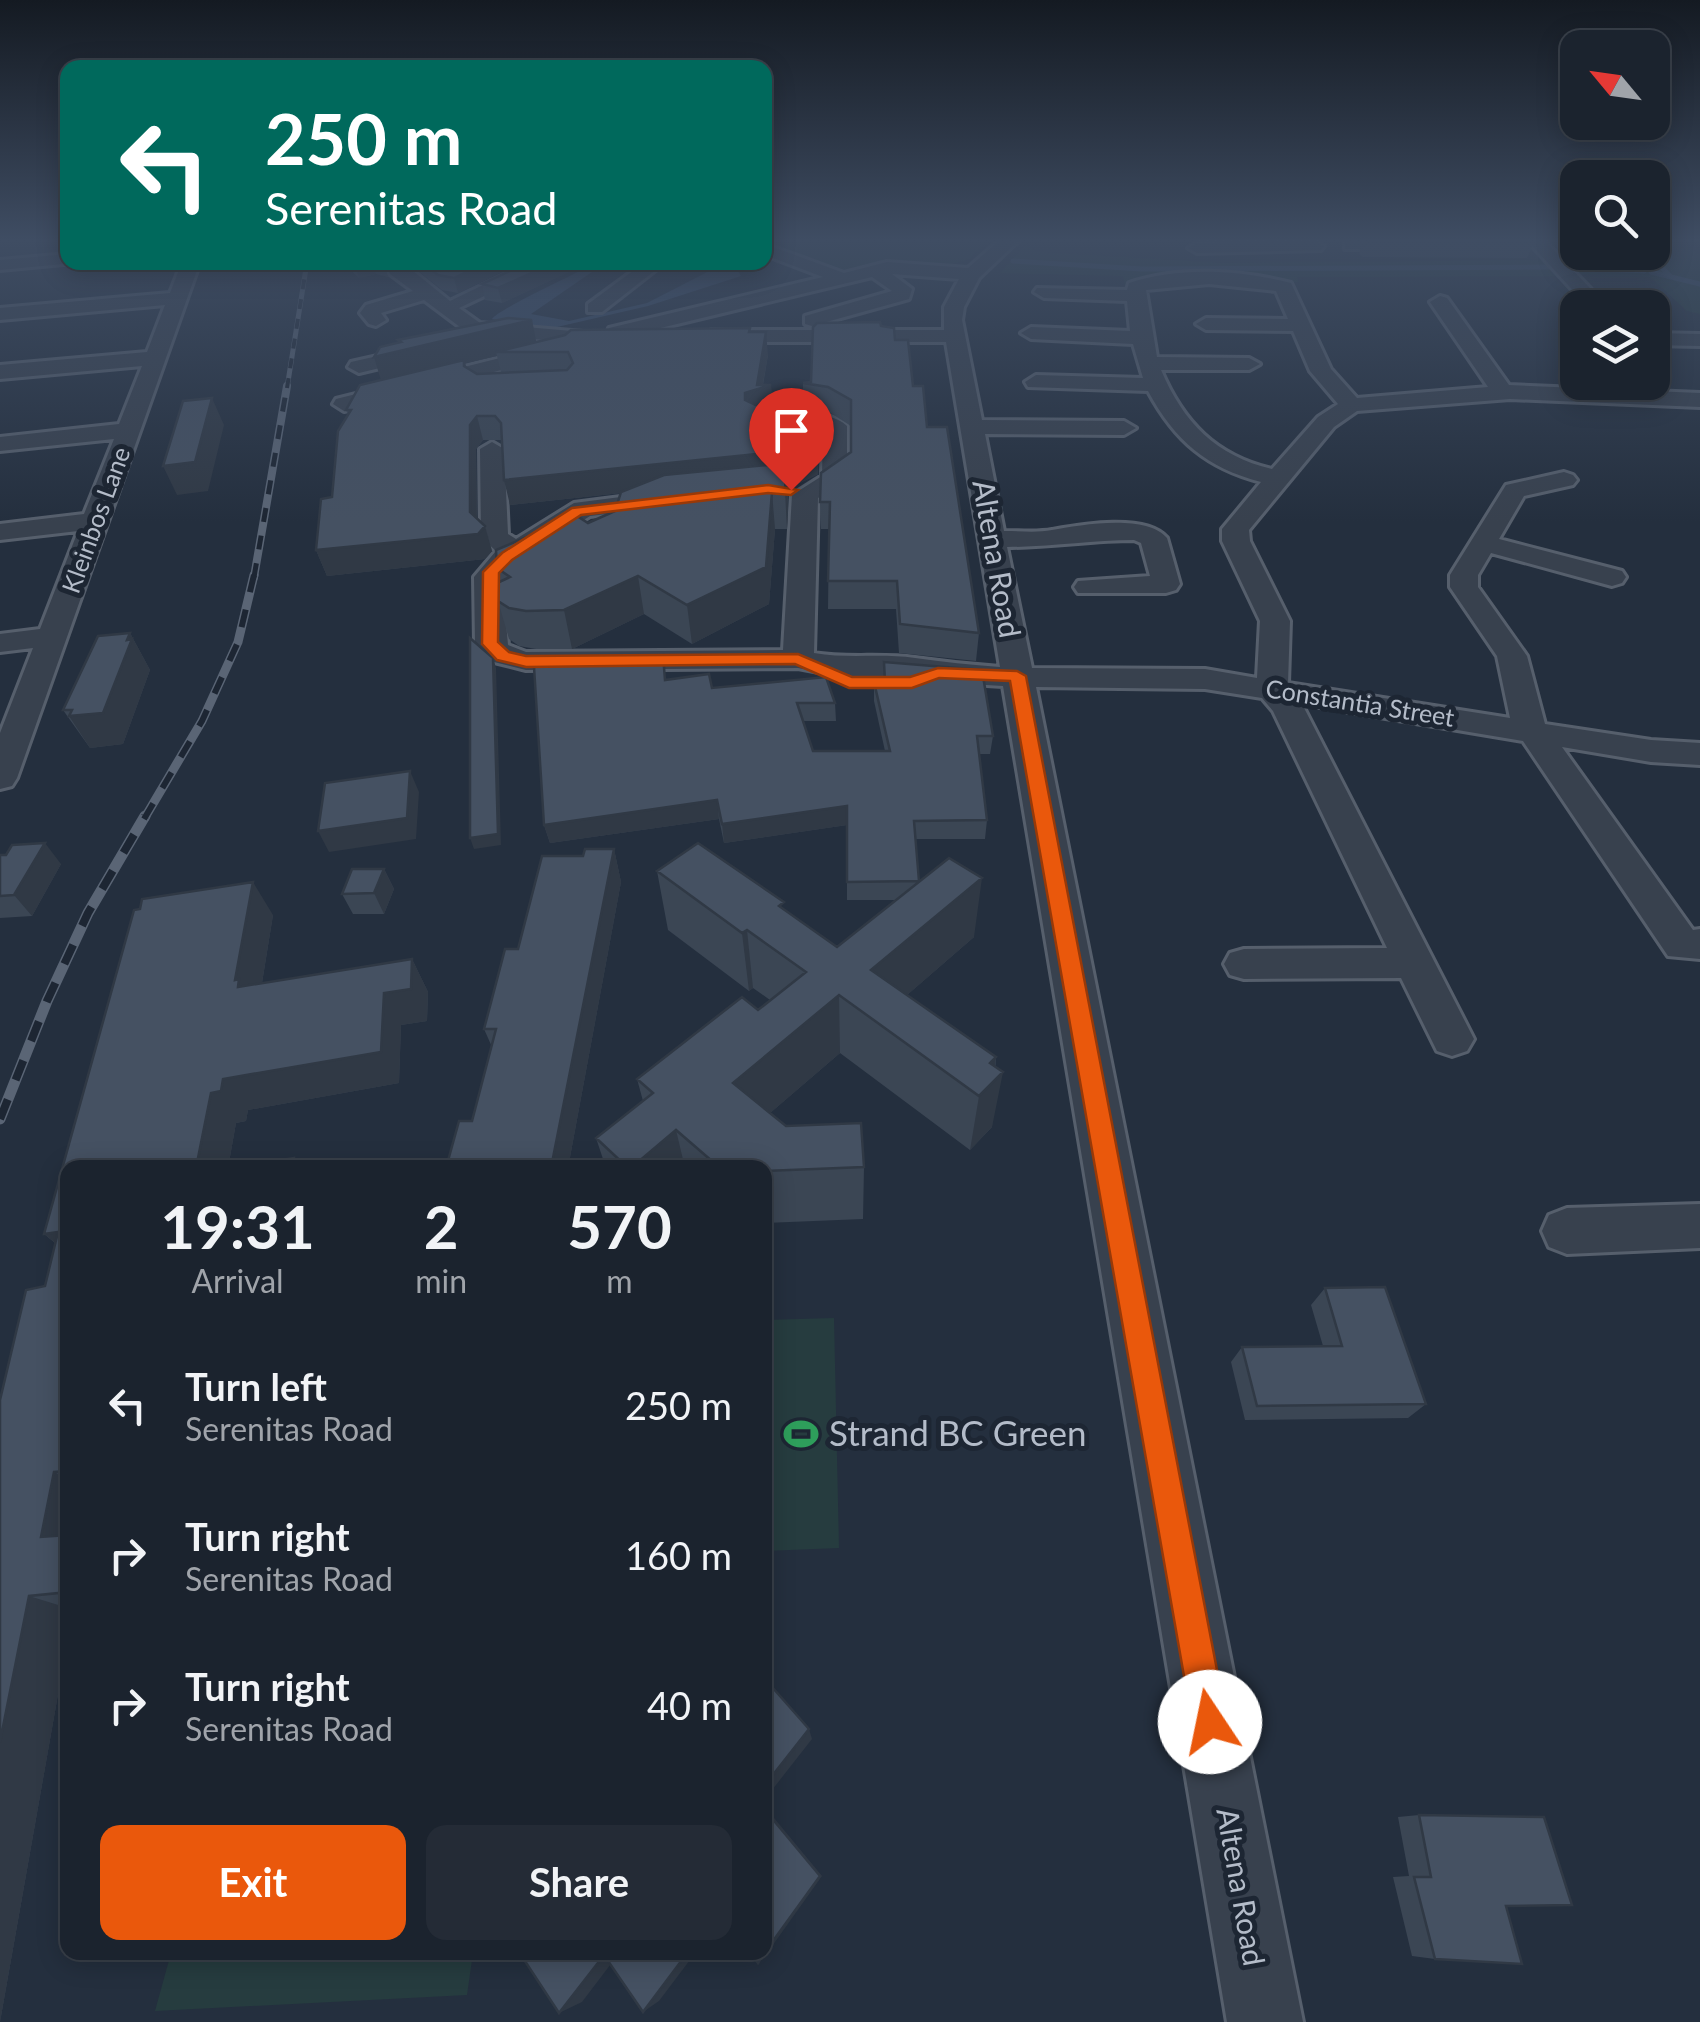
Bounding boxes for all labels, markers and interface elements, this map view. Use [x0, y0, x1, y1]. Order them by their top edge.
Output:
north arrow [1560, 30, 1670, 140]
map controls [1560, 30, 1670, 400]
text: 250 m [265, 96, 462, 180]
icon: left [100, 100, 230, 230]
button: search [1560, 160, 1670, 270]
text: Serenitas Road [265, 181, 557, 235]
button: layers [1560, 290, 1670, 400]
pin [749, 388, 834, 491]
icon: arrive [764, 403, 819, 458]
street label: Kleinbos Lane [55, 442, 135, 597]
street label: Altena Road [966, 477, 1030, 640]
street label: Constantia Street [1264, 672, 1457, 732]
text: 19:31 [160, 1190, 315, 1262]
text: 2 [424, 1190, 459, 1262]
text: 570 [567, 1190, 672, 1262]
text: Arrival [191, 1261, 284, 1300]
text: min [415, 1261, 467, 1300]
text: m [606, 1261, 633, 1300]
text: Turn left [185, 1363, 327, 1409]
icon: left [100, 1378, 155, 1433]
text: 250 m [625, 1382, 732, 1428]
text: Serenitas Road [185, 1409, 393, 1448]
place label: Strand BC Green [829, 1411, 1086, 1453]
sports icon: Strand BC Green [782, 1415, 820, 1453]
text: Turn right [185, 1513, 350, 1559]
icon: right [100, 1528, 155, 1583]
text: 160 m [625, 1532, 732, 1578]
text: Serenitas Road [185, 1559, 393, 1598]
text: Turn right [185, 1663, 350, 1709]
position arrow [1158, 1670, 1262, 1774]
icon: right [100, 1678, 155, 1733]
text: 40 m [647, 1682, 732, 1728]
text: Serenitas Road [185, 1709, 393, 1748]
street label: Altena Road [1210, 1805, 1274, 1968]
button: Exit [100, 1825, 406, 1940]
button: Share [426, 1825, 732, 1940]

